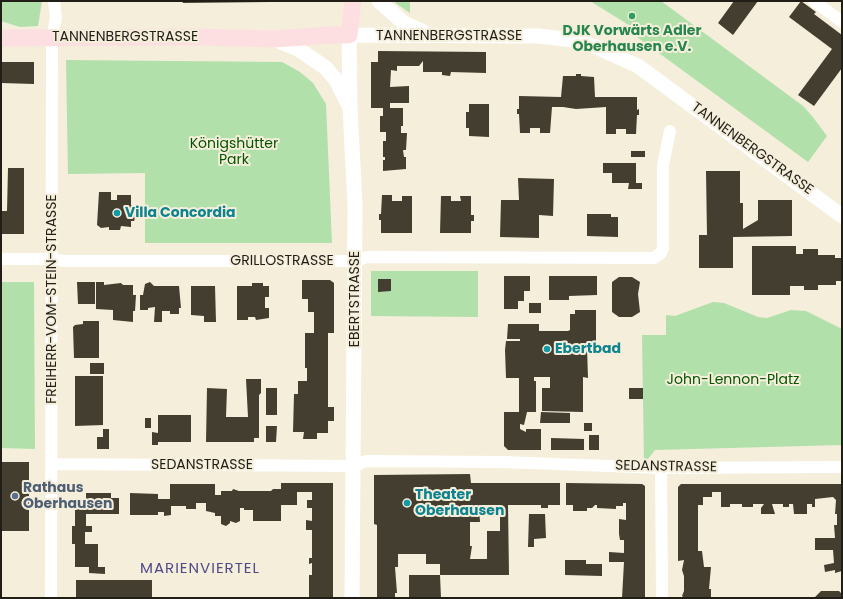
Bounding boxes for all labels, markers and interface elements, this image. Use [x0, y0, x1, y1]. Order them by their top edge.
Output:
marker: DJK Vorwärts Adler Oberhausen e.V. [627, 11, 637, 21]
place label: DJK Vorwärts Adler Oberhausen e.V. [563, 23, 701, 56]
street label: TANNENBERGSTRASSE [376, 28, 522, 44]
street label: TANNENBERGSTRASSE [52, 29, 198, 45]
street label: TANNENBERGSTRASSE [688, 99, 816, 199]
park label: Königshütter Park [190, 136, 278, 168]
street label: FREIHERR-VOM-STEIN-STRASSE [44, 194, 60, 404]
place label: Villa Concordia [125, 205, 236, 221]
marker: Villa Concordia [112, 208, 122, 218]
street label: EBERTSTRASSE [347, 251, 363, 347]
street label: GRILLOSTRASSE [230, 253, 334, 269]
place label: Ebertbad [555, 341, 621, 357]
marker: Ebertbad [542, 344, 552, 354]
park label: John-Lennon-Platz [667, 372, 799, 388]
street label: SEDANSTRASSE [151, 457, 253, 473]
street label: SEDANSTRASSE [615, 458, 717, 476]
place label: Rathaus Oberhausen [23, 480, 112, 512]
place label: Theater Oberhausen [415, 487, 504, 520]
marker: Rathaus Oberhausen [10, 491, 20, 501]
marker: Theater Oberhausen [402, 498, 412, 508]
district label: MARIENVIERTEL [140, 560, 260, 578]

